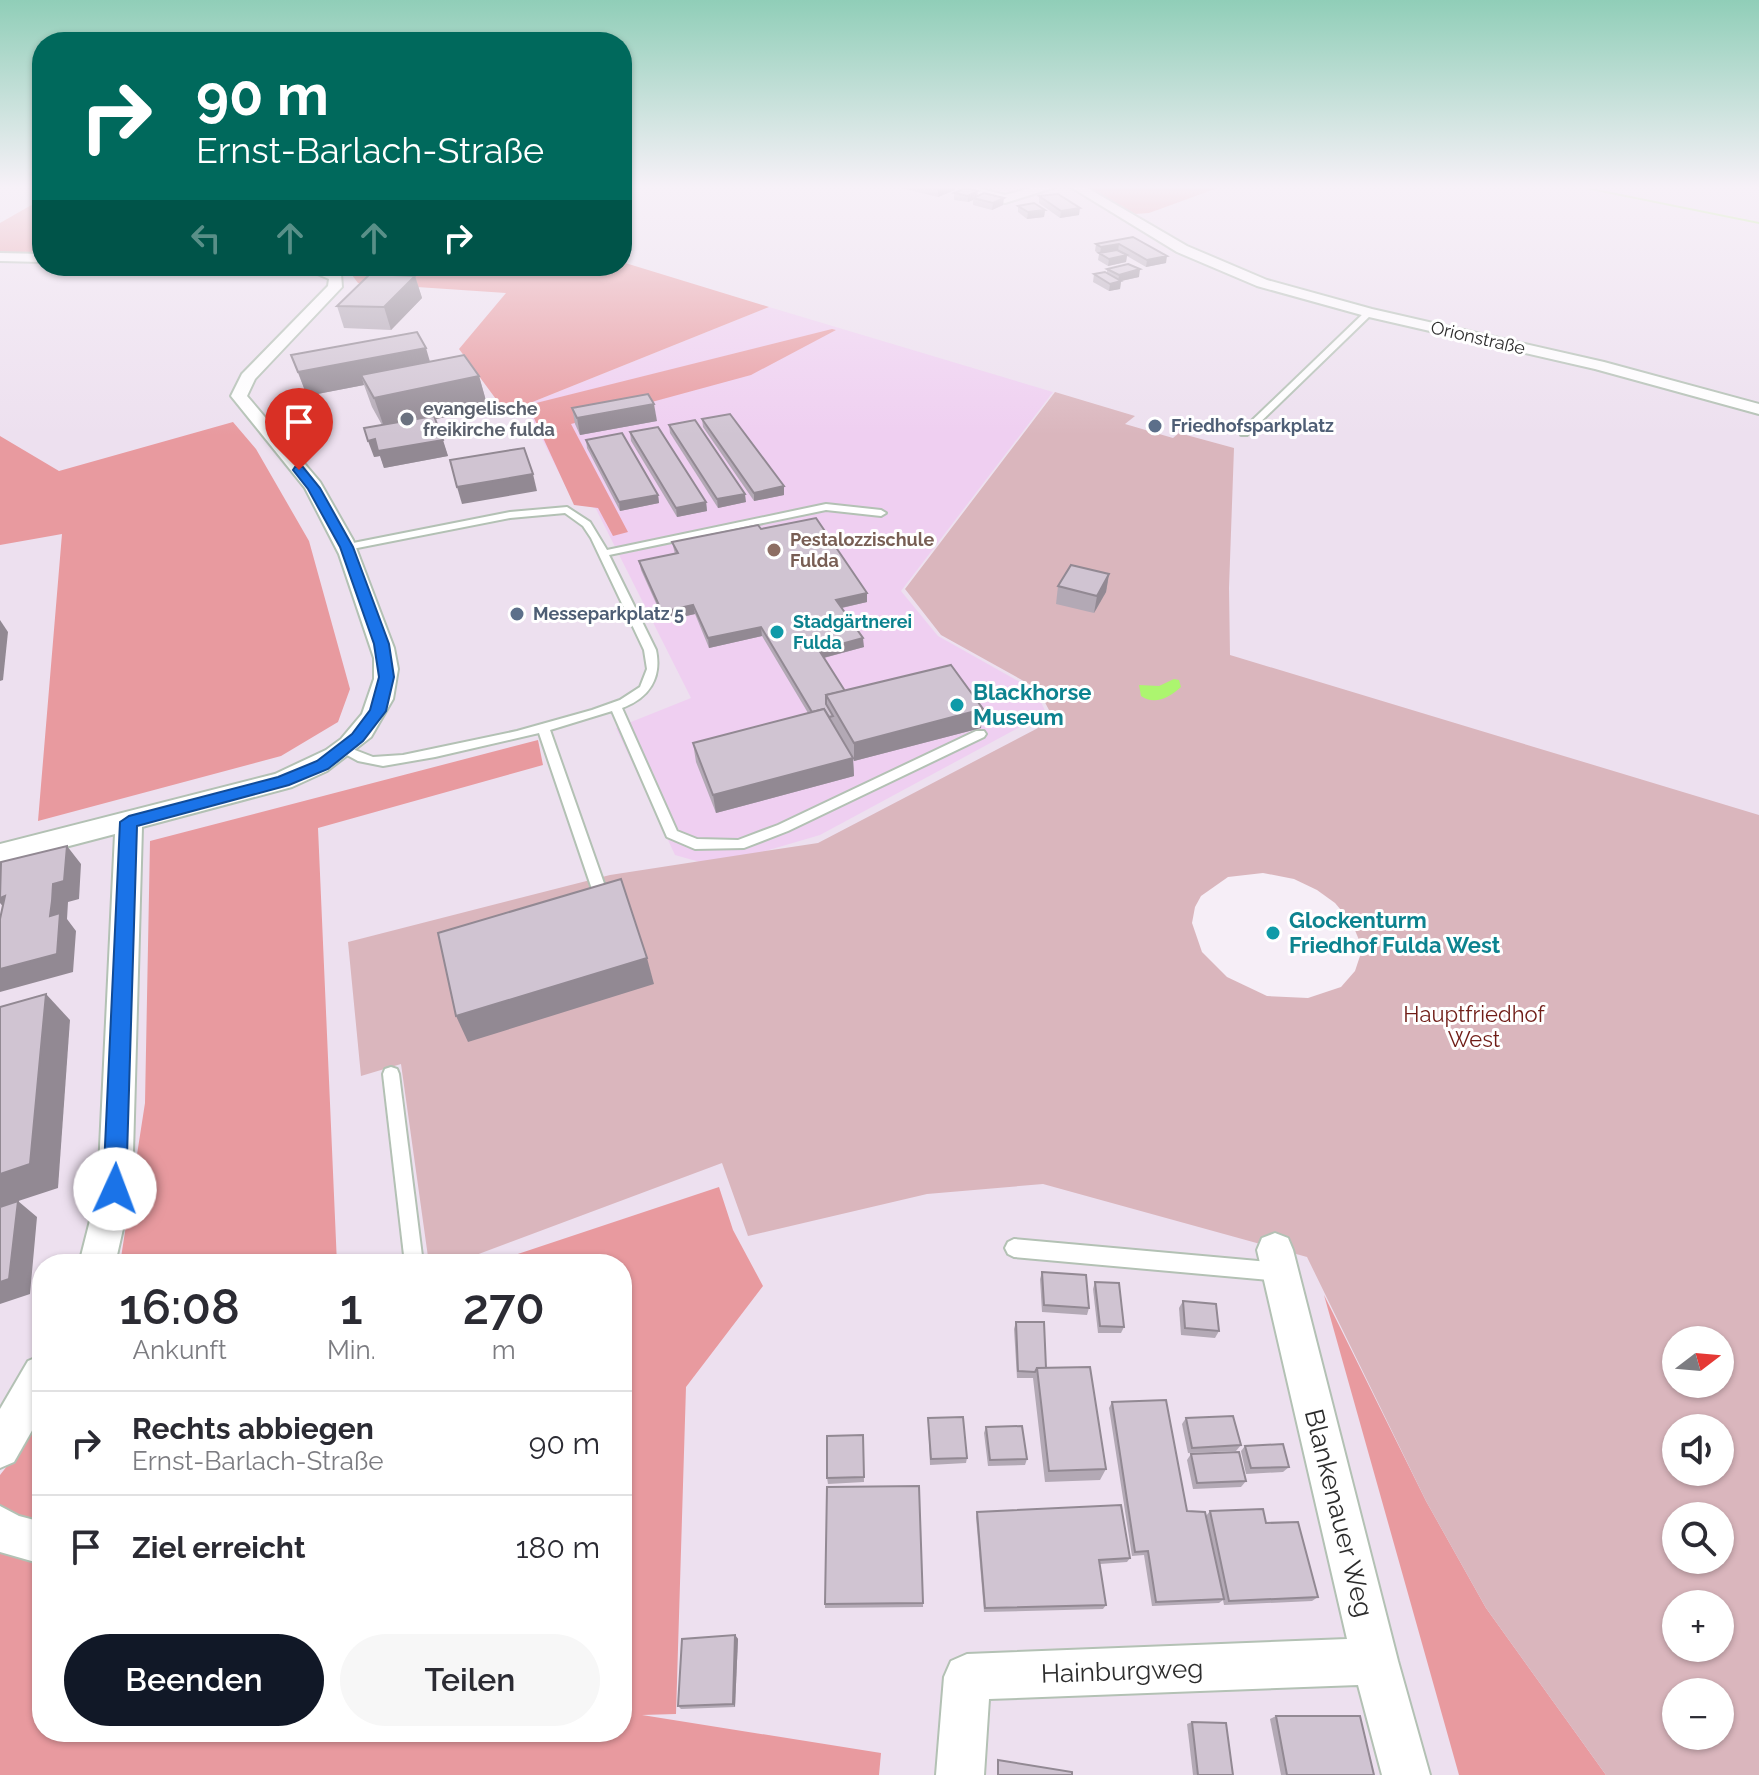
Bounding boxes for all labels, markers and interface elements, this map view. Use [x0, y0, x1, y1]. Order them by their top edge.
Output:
text: 90 m [196, 62, 329, 128]
icon: right [64, 64, 168, 168]
text: Ernst-Barlach-Straße [196, 129, 544, 171]
icon: left [184, 216, 228, 260]
icon: ahead [268, 216, 312, 260]
icon: ahead [352, 216, 396, 260]
icon: right [436, 216, 480, 260]
street label: Orionstraße [1429, 316, 1528, 359]
pin [265, 388, 333, 470]
place label: evangelische freikirche fulda [423, 398, 555, 440]
icon: arrive [277, 400, 321, 444]
marker: evangelische freikirche fulda [398, 410, 416, 428]
place label: Friedhofsparkplatz [1171, 415, 1334, 436]
marker: Friedhofsparkplatz [1146, 417, 1164, 435]
place label: Pestalozzischule Fulda [790, 529, 934, 571]
marker: Pestalozzischule Fulda [765, 541, 783, 559]
place label: Messeparkplatz 5 [533, 603, 684, 624]
marker: Messeparkplatz 5 [508, 605, 526, 623]
place label: Stadgärtnerei Fulda [793, 611, 912, 653]
marker: Stadgärtnerei Fulda [768, 623, 786, 641]
place label: Blackhorse Museum [973, 679, 1091, 730]
marker: Blackhorse Museum [948, 696, 966, 714]
place label: Glockenturm Friedhof Fulda West [1289, 907, 1501, 958]
marker: Glockenturm Friedhof Fulda West [1264, 924, 1282, 942]
park label: Hauptfriedhof West [1403, 1001, 1545, 1052]
position arrow [73, 1147, 157, 1231]
text: 16:08 [119, 1279, 240, 1335]
text: 1 [340, 1279, 363, 1335]
text: 270 [463, 1279, 545, 1335]
north arrow [1662, 1326, 1734, 1398]
map controls [1662, 1326, 1734, 1750]
text: Ankunft [132, 1335, 227, 1365]
text: Min. [327, 1335, 376, 1365]
text: m [492, 1335, 516, 1365]
street label: Blankenauer Weg [1299, 1406, 1379, 1620]
text: Rechts abbiegen [132, 1411, 374, 1446]
button: sound [1662, 1414, 1734, 1486]
icon: right [64, 1421, 108, 1465]
text: 90 m [529, 1426, 600, 1461]
text: Ernst-Barlach-Straße [132, 1446, 384, 1476]
button: search [1662, 1502, 1734, 1574]
icon: arrive [64, 1525, 108, 1569]
text: Ziel erreicht [132, 1530, 305, 1565]
text: 180 m [516, 1530, 600, 1565]
button: + [1662, 1590, 1734, 1662]
button: Beenden [64, 1634, 324, 1726]
button: Teilen [340, 1634, 600, 1726]
street label: Hainburgweg [1040, 1653, 1204, 1689]
button: − [1662, 1678, 1734, 1750]

